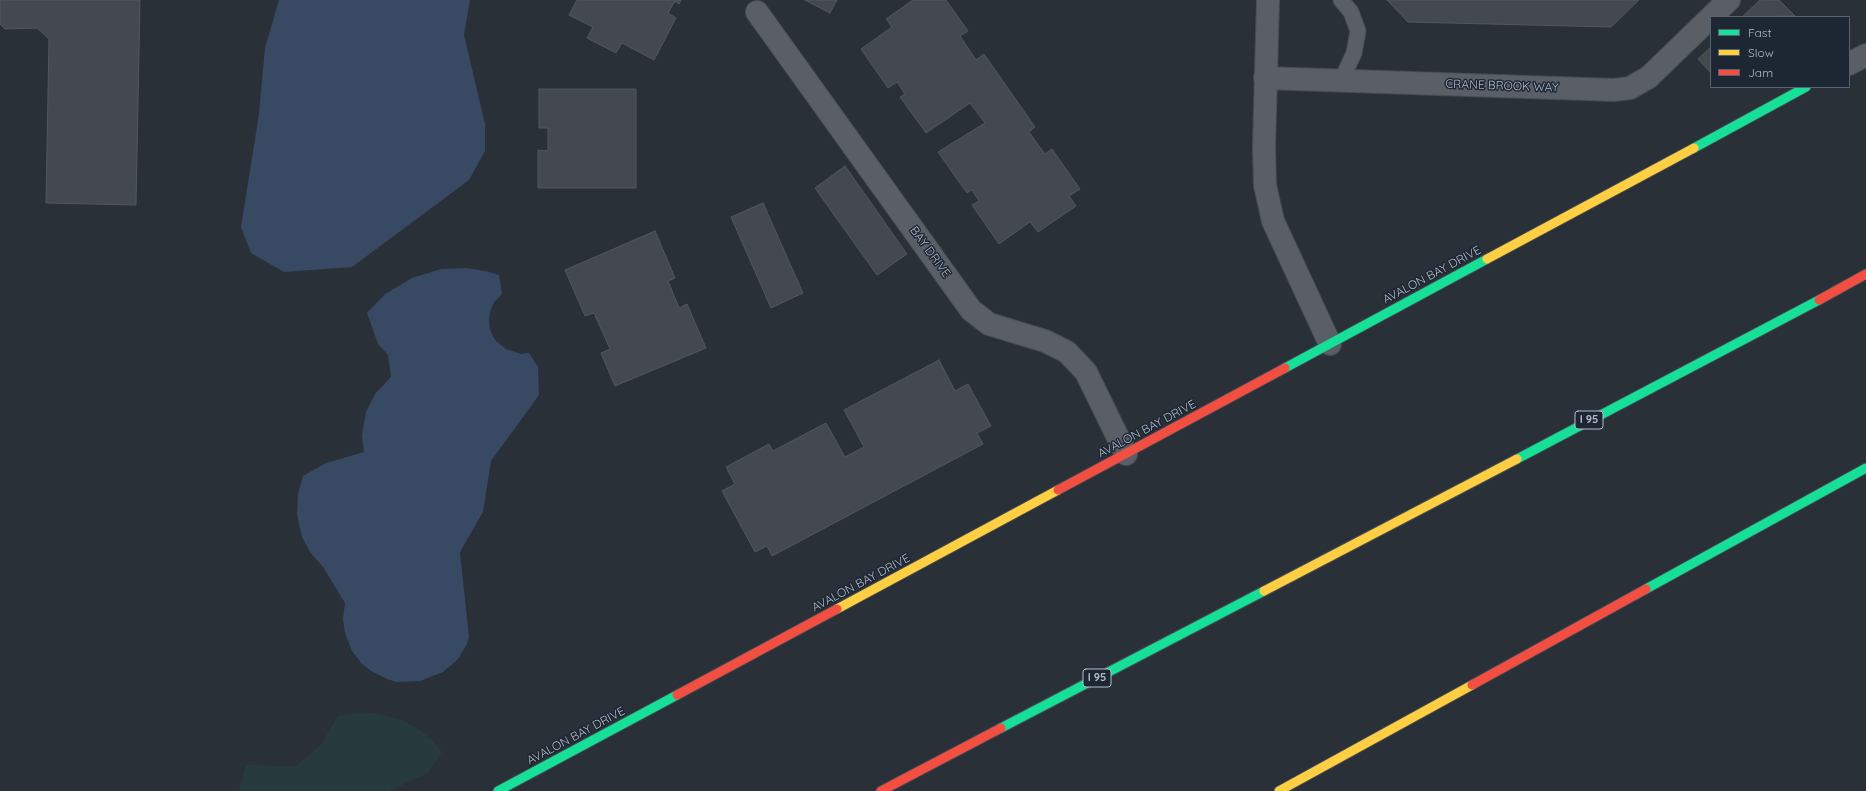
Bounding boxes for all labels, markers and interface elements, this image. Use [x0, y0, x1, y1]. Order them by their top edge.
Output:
legend [1710, 16, 1850, 88]
text: Fast [1748, 25, 1772, 40]
text: Slow [1748, 45, 1774, 60]
text: Jam [1748, 65, 1773, 80]
street label: CRANE BROOK WAY [1445, 77, 1559, 95]
street label: BAY DRIVE [907, 224, 953, 280]
street label: AVALON BAY DRIVE [1381, 243, 1483, 307]
street label: AVALON BAY DRIVE [1096, 397, 1198, 461]
road number: I 95 [1575, 411, 1603, 429]
street label: AVALON BAY DRIVE [810, 551, 912, 615]
road number: I 95 [1083, 669, 1111, 687]
street label: AVALON BAY DRIVE [525, 704, 627, 768]

